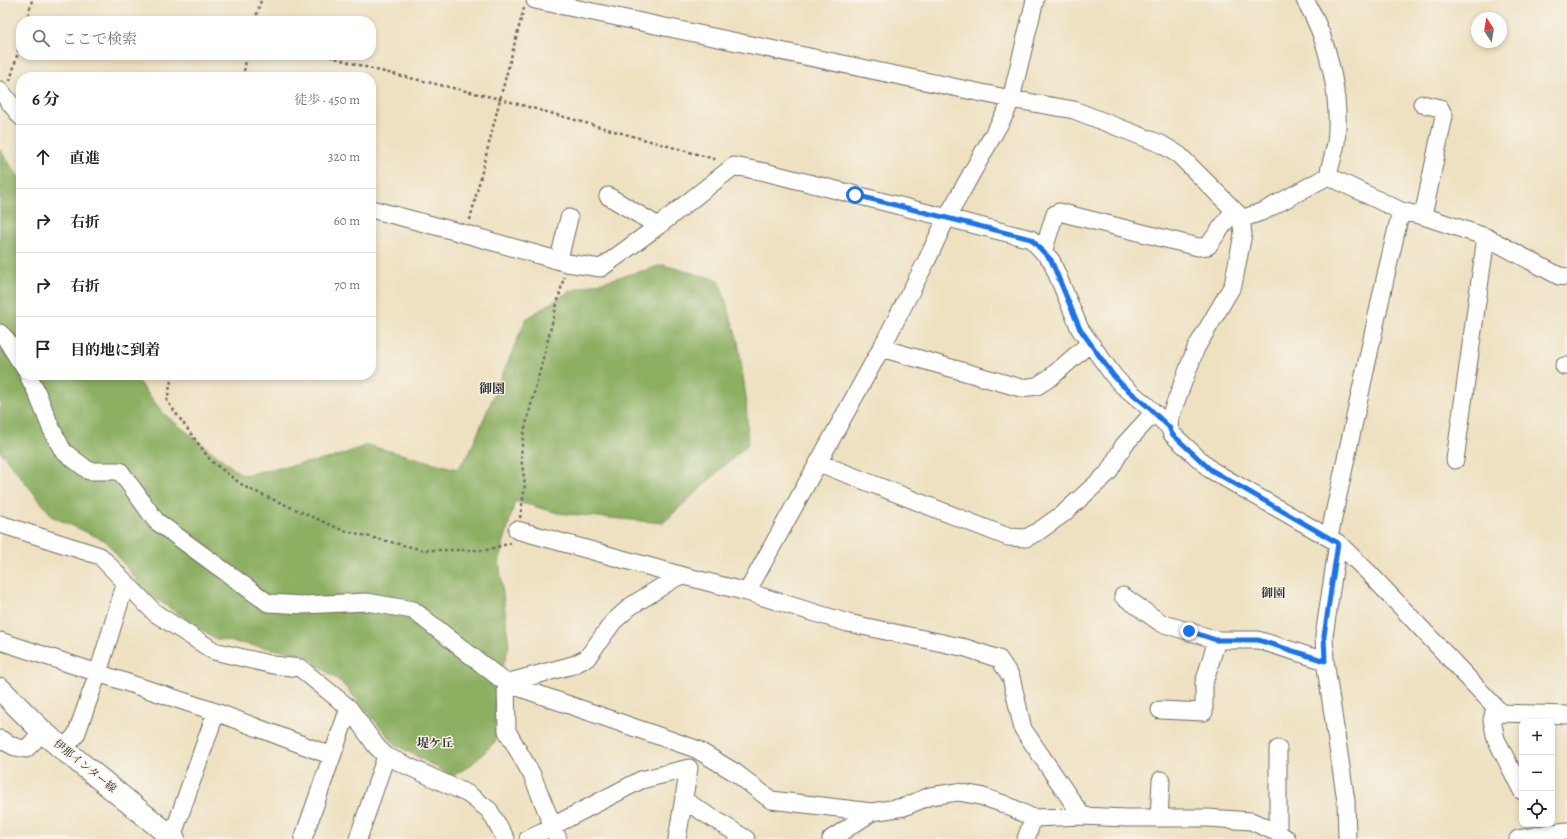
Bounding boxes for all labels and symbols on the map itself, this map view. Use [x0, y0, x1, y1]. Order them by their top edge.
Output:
north arrow [1471, 12, 1507, 48]
route start [846, 186, 864, 204]
district label: 御園 [479, 380, 505, 397]
district label: 御園 [1261, 585, 1285, 601]
route end [1180, 622, 1198, 640]
district label: 堤ケ丘 [417, 735, 453, 751]
street label: 伊那インター線 [51, 736, 119, 796]

